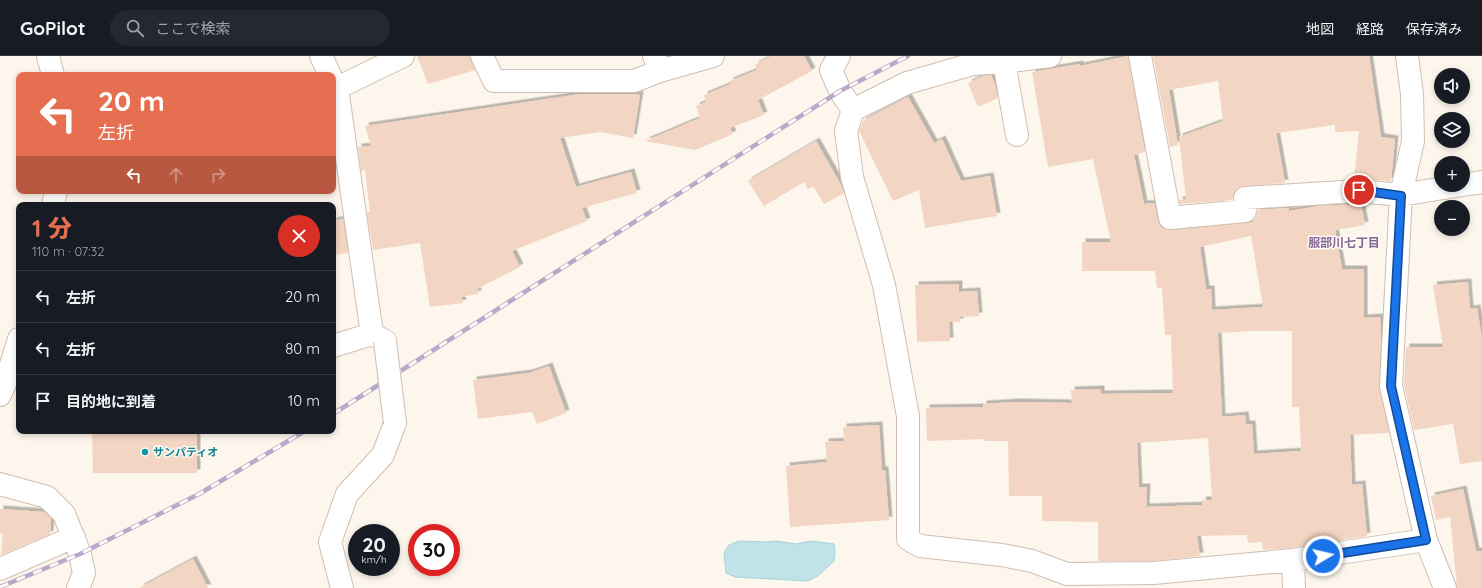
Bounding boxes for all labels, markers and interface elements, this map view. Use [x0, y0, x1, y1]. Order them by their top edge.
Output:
search box [110, 10, 390, 46]
text: GoPilot [20, 16, 86, 40]
icon: search [124, 17, 146, 39]
text: ここで検索 [156, 19, 231, 38]
text: 地図 [1306, 20, 1334, 38]
text: 経路 [1356, 20, 1384, 38]
text: 保存済み [1406, 20, 1462, 38]
map controls [1434, 68, 1470, 236]
button: sound [1434, 68, 1470, 104]
text: 20 m [98, 83, 165, 118]
icon: left [32, 88, 84, 140]
button: layers [1434, 112, 1470, 148]
text: 左折 [98, 121, 134, 144]
button: + [1434, 156, 1470, 192]
icon: left [123, 164, 145, 186]
icon: ahead [165, 164, 187, 186]
icon: right [207, 164, 229, 186]
pin [1342, 173, 1376, 207]
icon: arrive [1348, 179, 1370, 201]
button: − [1434, 200, 1470, 236]
text: 1 分 [32, 213, 72, 243]
button: close [278, 215, 320, 257]
district label: 服部川七丁目 [1308, 235, 1380, 250]
text: 110 m · 07:32 [32, 243, 105, 259]
icon: left [32, 286, 54, 308]
text: 20 m [285, 287, 320, 306]
text: 左折 [66, 288, 96, 307]
icon: left [32, 338, 54, 360]
text: 80 m [285, 339, 320, 358]
text: 左折 [66, 340, 96, 359]
icon: arrive [32, 390, 54, 412]
text: 10 m [288, 391, 320, 410]
text: 目的地に到着 [66, 392, 156, 411]
place label: サンパティオ [153, 445, 218, 459]
marker: サンパティオ [140, 447, 150, 457]
speed limit sign: 30 [408, 524, 460, 576]
text: 20 [362, 532, 386, 557]
position arrow [1302, 535, 1344, 577]
text: km/h [361, 553, 387, 566]

